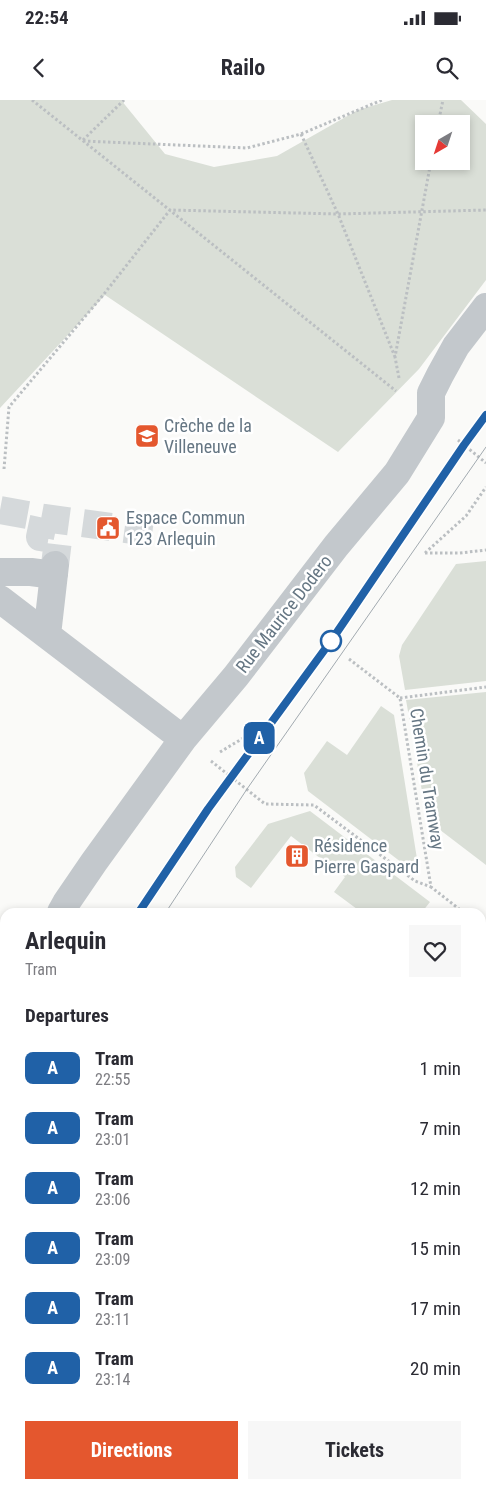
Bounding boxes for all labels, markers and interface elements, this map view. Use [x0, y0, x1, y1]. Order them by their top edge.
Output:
text: 22:54 [25, 6, 69, 29]
icon: back [25, 54, 53, 82]
icon: search [433, 54, 461, 82]
text: Railo [221, 55, 265, 80]
north arrow [415, 115, 470, 170]
map controls [415, 115, 470, 170]
place label: Crèche de la Villeneuve [164, 415, 252, 457]
school or university icon: Crèche de la Villeneuve [134, 423, 160, 449]
place label: Espace Commun 123 Arlequin [126, 507, 245, 549]
public building icon: Espace Commun 123 Arlequin [95, 515, 121, 541]
street label: Rue Maurice Dodero [231, 551, 336, 677]
unlabelled marker [320, 630, 342, 652]
street label: Chemin du Tramway [406, 707, 449, 852]
line badge: A [243, 722, 275, 754]
text: A [254, 727, 264, 748]
place label: Résidence Pierre Gaspard [314, 835, 419, 877]
building icon: Résidence Pierre Gaspard [284, 843, 310, 869]
button: heart [409, 925, 461, 977]
text: Arlequin [25, 927, 106, 955]
text: Tram [25, 960, 57, 979]
text: Departures [25, 1004, 109, 1027]
text: Tram [95, 1047, 134, 1070]
text: A [47, 1057, 58, 1078]
text: 1 min [419, 1057, 461, 1080]
text: 22:55 [95, 1070, 130, 1089]
text: Tram [95, 1107, 134, 1130]
text: A [47, 1117, 58, 1138]
text: 7 min [419, 1117, 461, 1140]
text: 23:01 [95, 1130, 130, 1149]
text: Tram [95, 1167, 134, 1190]
text: A [47, 1177, 58, 1198]
text: 12 min [410, 1177, 461, 1200]
text: 23:06 [95, 1190, 130, 1209]
text: Tram [95, 1227, 134, 1250]
text: A [47, 1237, 58, 1258]
text: 15 min [410, 1237, 461, 1260]
text: 23:09 [95, 1250, 130, 1269]
text: Tram [95, 1287, 134, 1310]
text: A [47, 1297, 58, 1318]
text: 17 min [410, 1297, 461, 1320]
text: 23:11 [95, 1310, 130, 1329]
text: Tram [95, 1347, 134, 1370]
text: A [47, 1357, 58, 1378]
text: 20 min [410, 1357, 461, 1380]
text: 23:14 [95, 1370, 130, 1389]
button: Directions [25, 1421, 238, 1479]
button: Tickets [248, 1421, 461, 1479]

